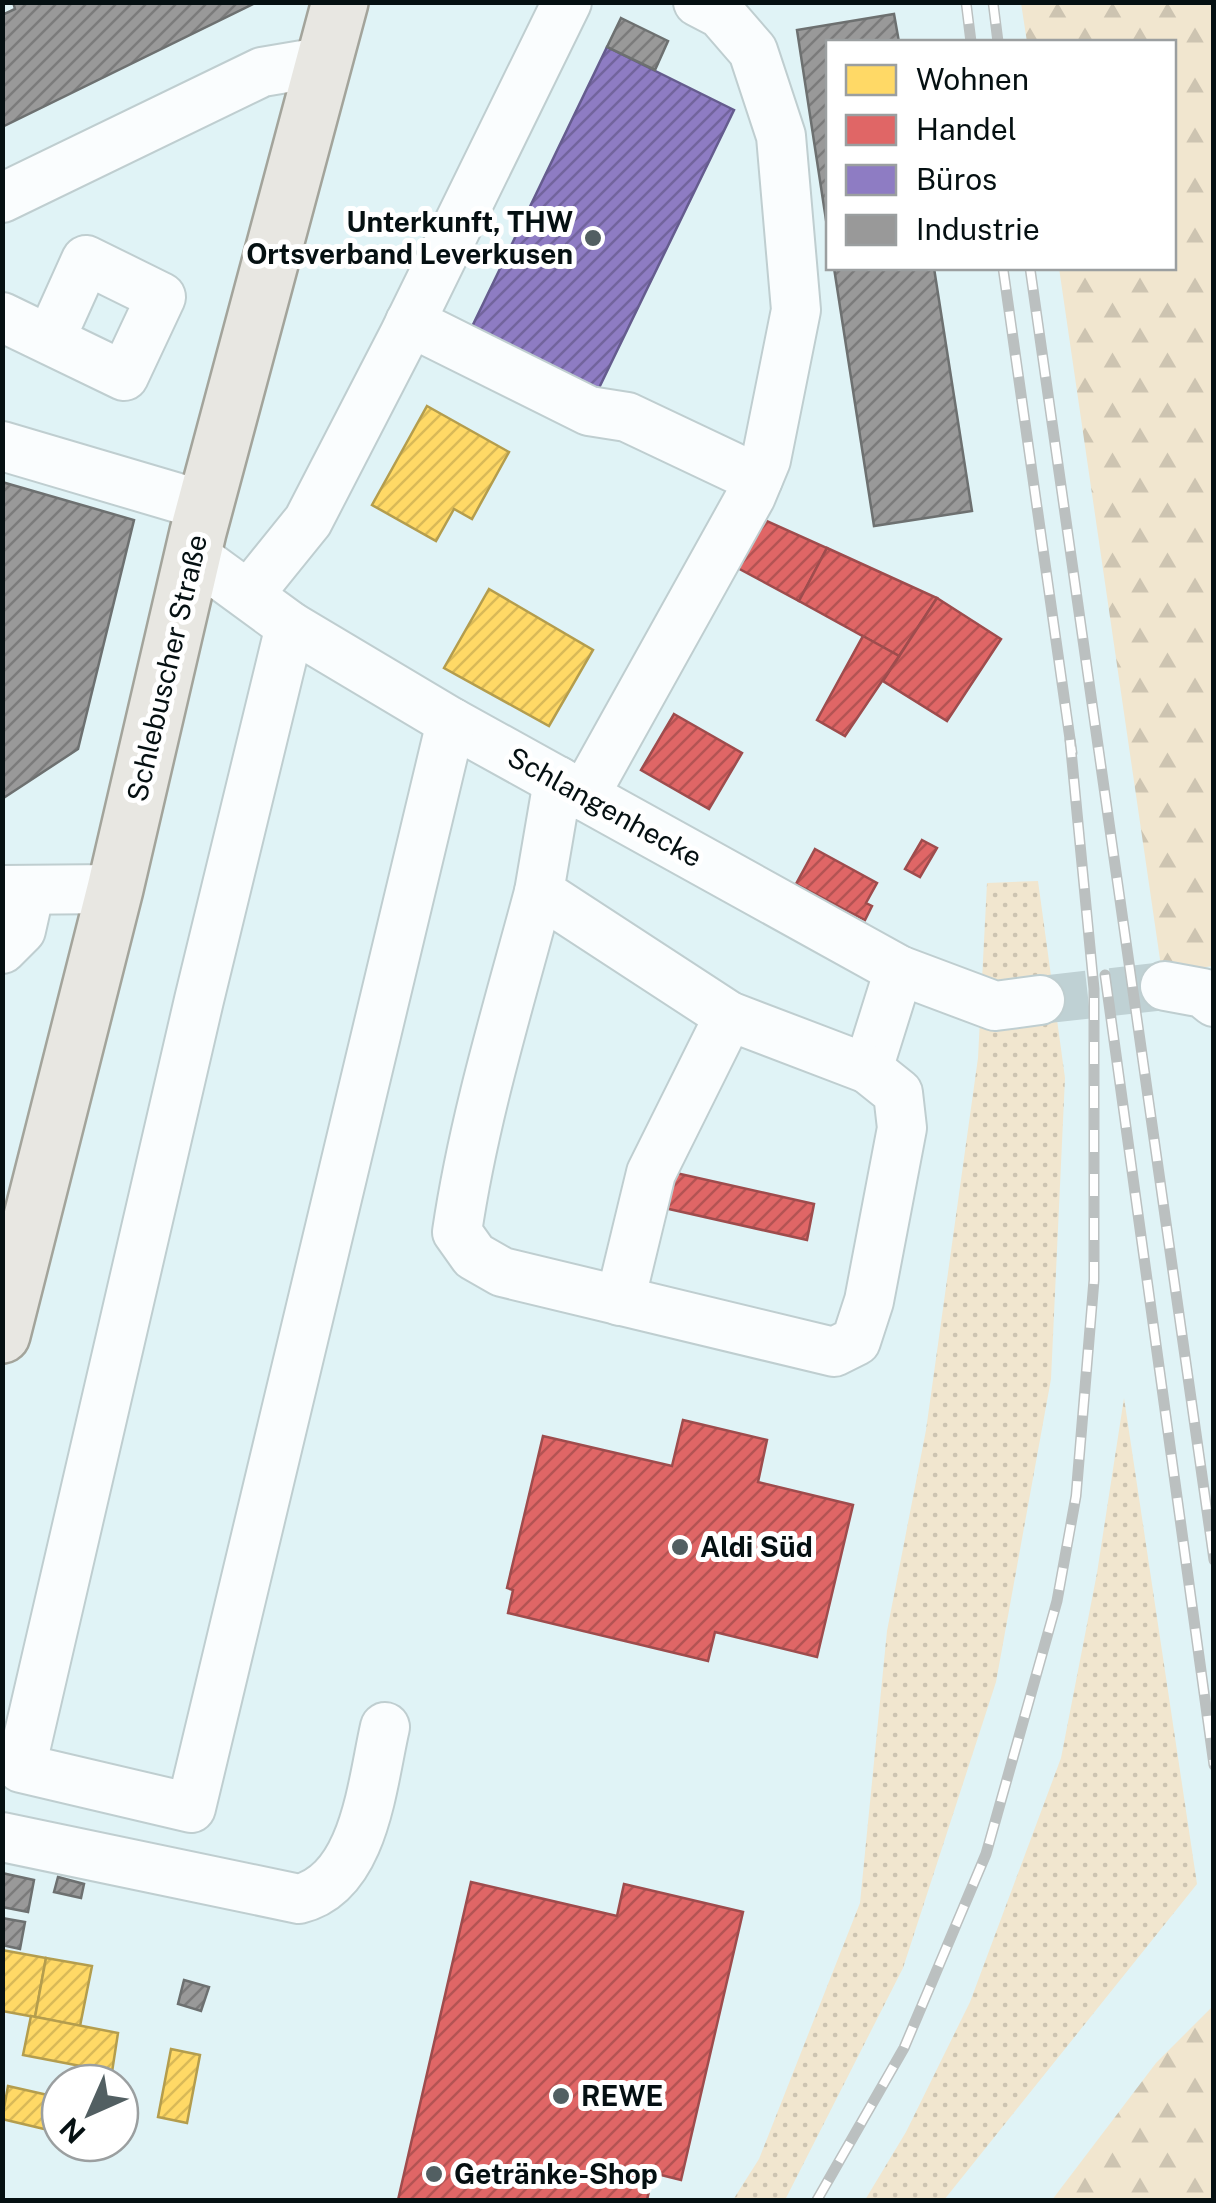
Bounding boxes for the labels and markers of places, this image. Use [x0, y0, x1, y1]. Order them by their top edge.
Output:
place label: Unterkunft, THW Ortsverband Leverkusen [246, 205, 573, 270]
marker: Unterkunft, THW Ortsverband Leverkusen [582, 227, 604, 249]
place label: Aldi Süd [700, 1530, 813, 1563]
marker: Aldi Süd [669, 1536, 691, 1558]
place label: REWE [581, 2079, 663, 2112]
marker: REWE [550, 2085, 572, 2107]
place label: Getränke-Shop [454, 2157, 658, 2190]
marker: Getränke-Shop [423, 2163, 445, 2185]

